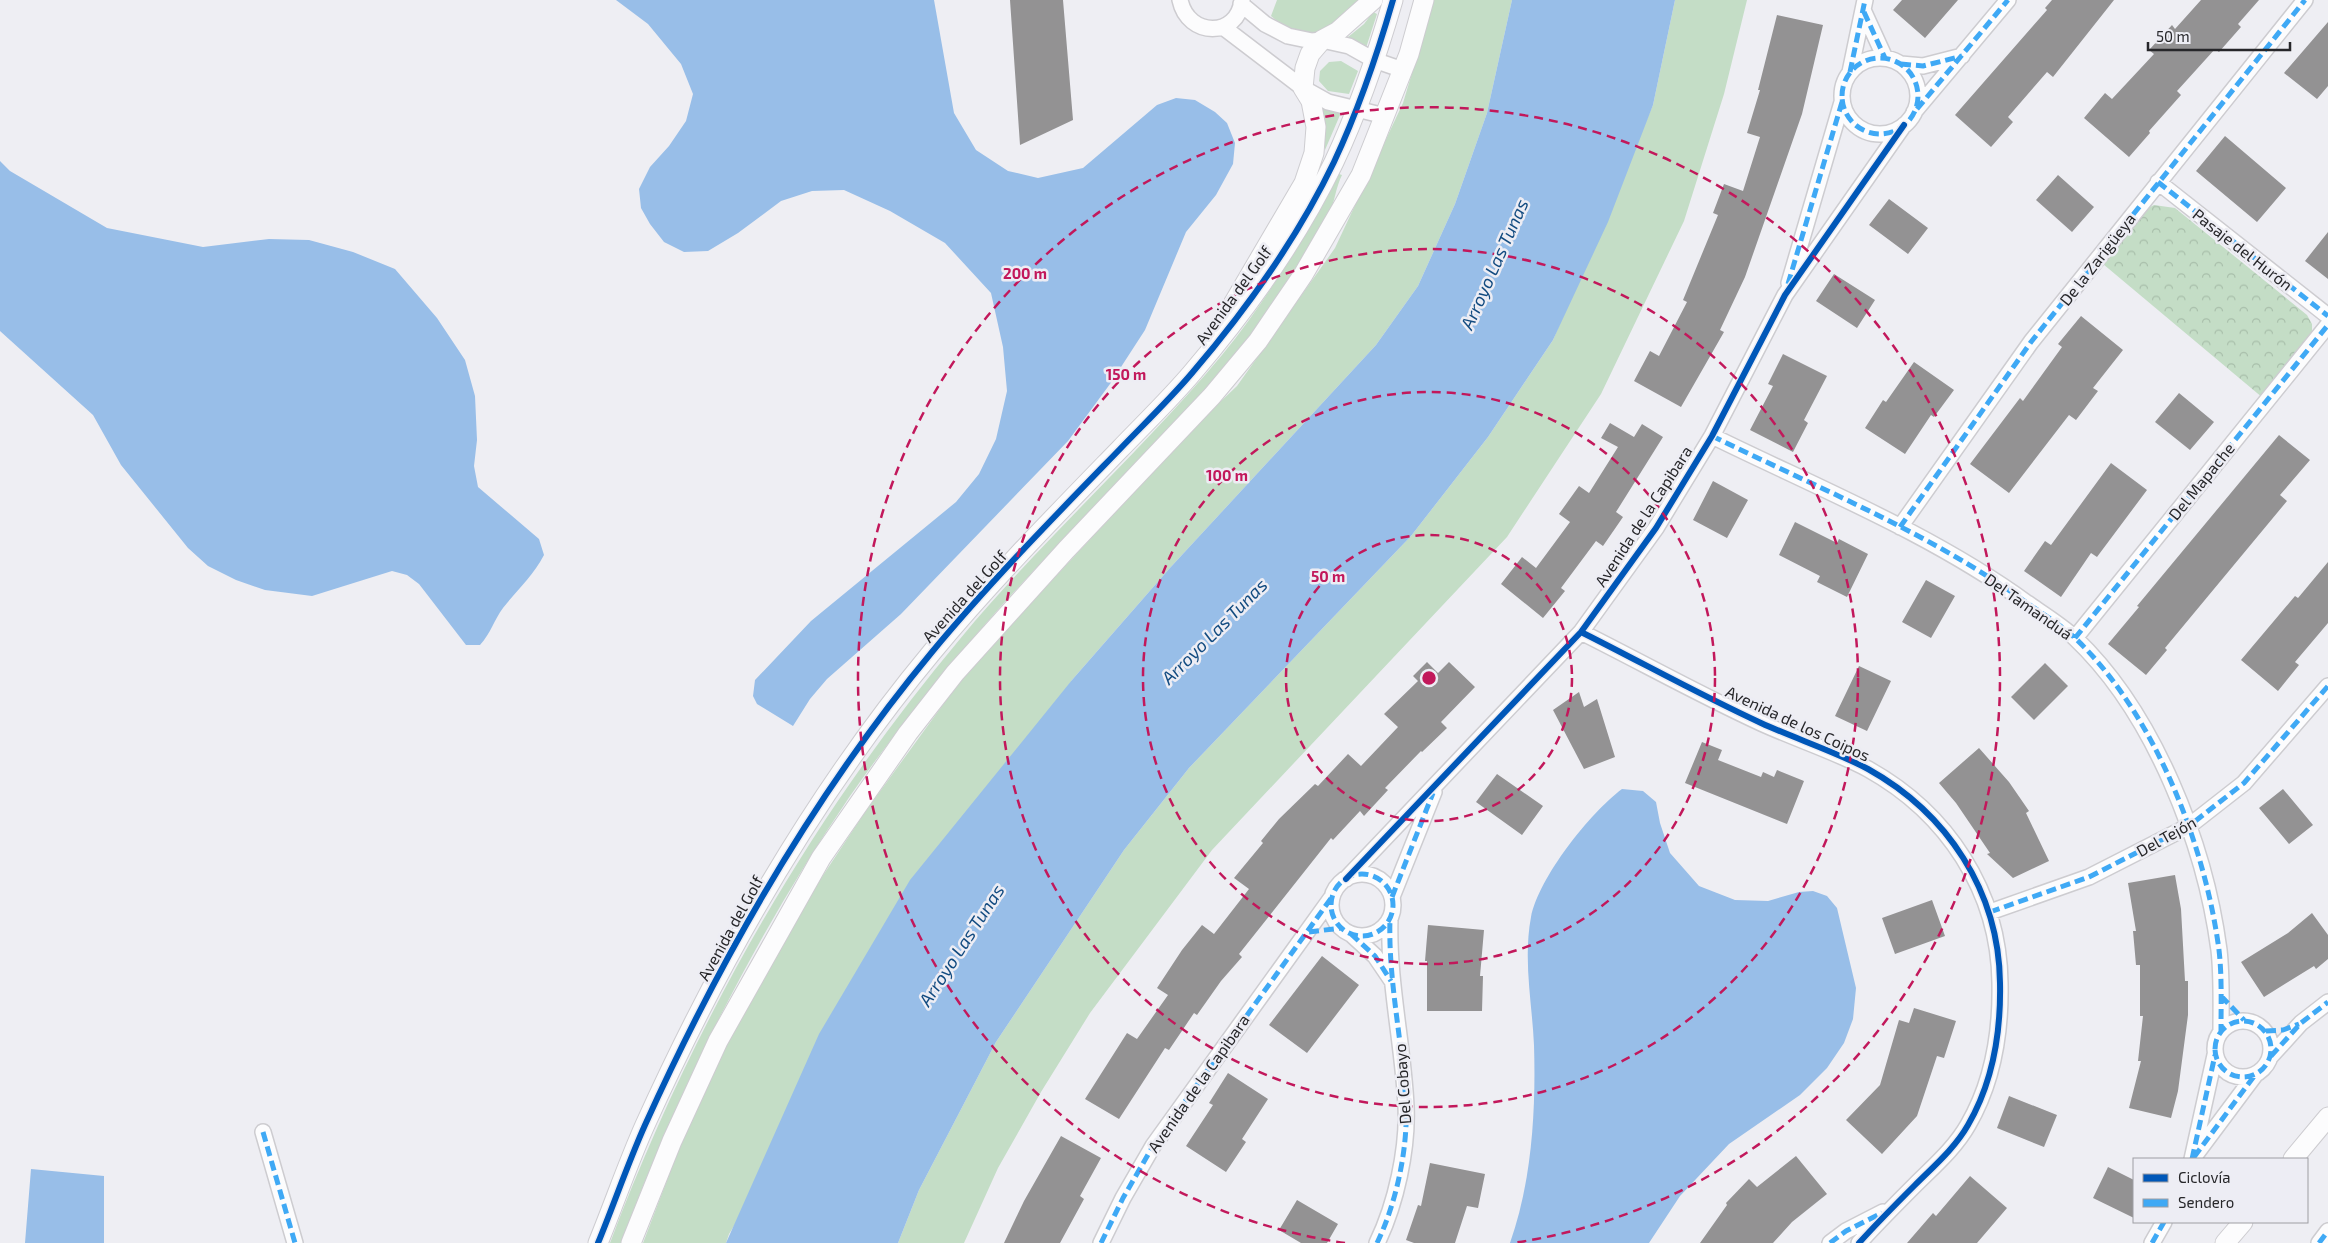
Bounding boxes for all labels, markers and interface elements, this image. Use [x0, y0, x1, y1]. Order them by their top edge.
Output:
scale bar [2148, 20, 2290, 52]
text: 50 m [2156, 27, 2190, 45]
water label: Arroyo Las Tunas [1455, 195, 1533, 334]
street label: Pasaje del Hurón [2189, 204, 2297, 295]
street label: De la Zarigüeya [2055, 209, 2139, 309]
street label: Avenida del Golf [1191, 241, 1276, 348]
text: 200 m [1003, 264, 1047, 282]
text: 150 m [1106, 365, 1146, 383]
street label: Del Mapache [2164, 439, 2238, 523]
street label: Avenida de la Capibara [1590, 442, 1696, 590]
text: 100 m [1206, 466, 1248, 484]
street label: Avenida del Golf [918, 545, 1011, 646]
text: 50 m [1311, 567, 1345, 585]
street label: Del Tamanduá [1982, 569, 2076, 643]
water label: Arroyo Las Tunas [1156, 574, 1271, 689]
centre of rings [1420, 669, 1438, 687]
street label: Avenida de los Coipos [1723, 681, 1873, 765]
street label: Del Tejón [2133, 812, 2200, 861]
street label: Avenida del Golf [693, 871, 767, 984]
water label: Arroyo Las Tunas [913, 880, 1008, 1011]
street label: Avenida de la Capibara [1143, 1010, 1253, 1156]
street label: Del Cobayo [1390, 1043, 1414, 1125]
legend [2133, 1158, 2308, 1223]
text: Ciclovía [2178, 1168, 2230, 1186]
text: Sendero [2178, 1193, 2234, 1211]

